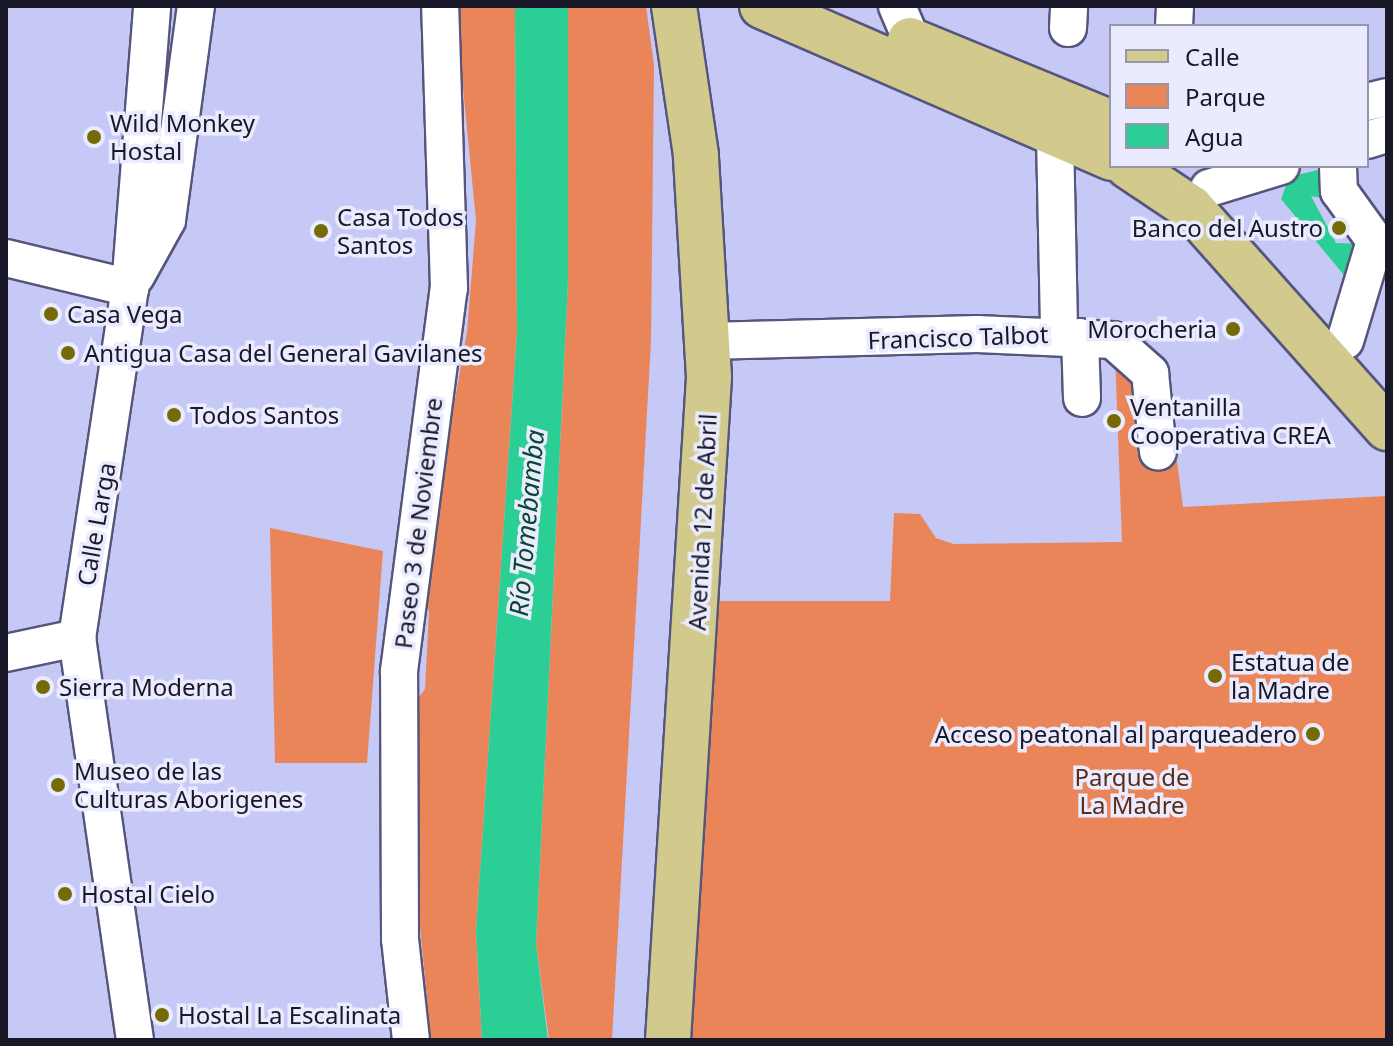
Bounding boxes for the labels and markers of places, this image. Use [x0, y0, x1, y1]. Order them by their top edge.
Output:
place label: Wild Monkey Hostal [110, 109, 255, 165]
marker: Wild Monkey Hostal [85, 128, 103, 146]
place label: Casa Todos Santos [337, 203, 464, 259]
place label: Banco del Austro [1132, 214, 1323, 242]
marker: Banco del Austro [1330, 219, 1348, 237]
marker: Casa Todos Santos [312, 222, 330, 240]
place label: Casa Vega [67, 300, 183, 328]
marker: Casa Vega [42, 305, 60, 323]
place label: Morocheria [1087, 315, 1217, 343]
marker: Morocheria [1224, 320, 1242, 338]
place label: Antigua Casa del General Gavilanes [84, 339, 482, 367]
marker: Antigua Casa del General Gavilanes [59, 344, 77, 362]
place label: Ventanilla Cooperativa CREA [1130, 393, 1331, 449]
place label: Todos Santos [190, 401, 339, 429]
marker: Todos Santos [165, 406, 183, 424]
marker: Ventanilla Cooperativa CREA [1105, 412, 1123, 430]
place label: Estatua de la Madre [1231, 648, 1349, 704]
marker: Estatua de la Madre [1206, 667, 1224, 685]
place label: Sierra Moderna [59, 673, 234, 701]
marker: Sierra Moderna [34, 678, 52, 696]
place label: Acceso peatonal al parqueadero [935, 720, 1297, 748]
marker: Acceso peatonal al parqueadero [1304, 725, 1322, 743]
place label: Museo de las Culturas Aborigenes [74, 757, 303, 813]
marker: Museo de las Culturas Aborigenes [49, 776, 67, 794]
place label: Hostal Cielo [81, 880, 215, 908]
marker: Hostal Cielo [56, 885, 74, 903]
place label: Hostal La Escalinata [178, 1001, 401, 1029]
marker: Hostal La Escalinata [153, 1006, 171, 1024]

